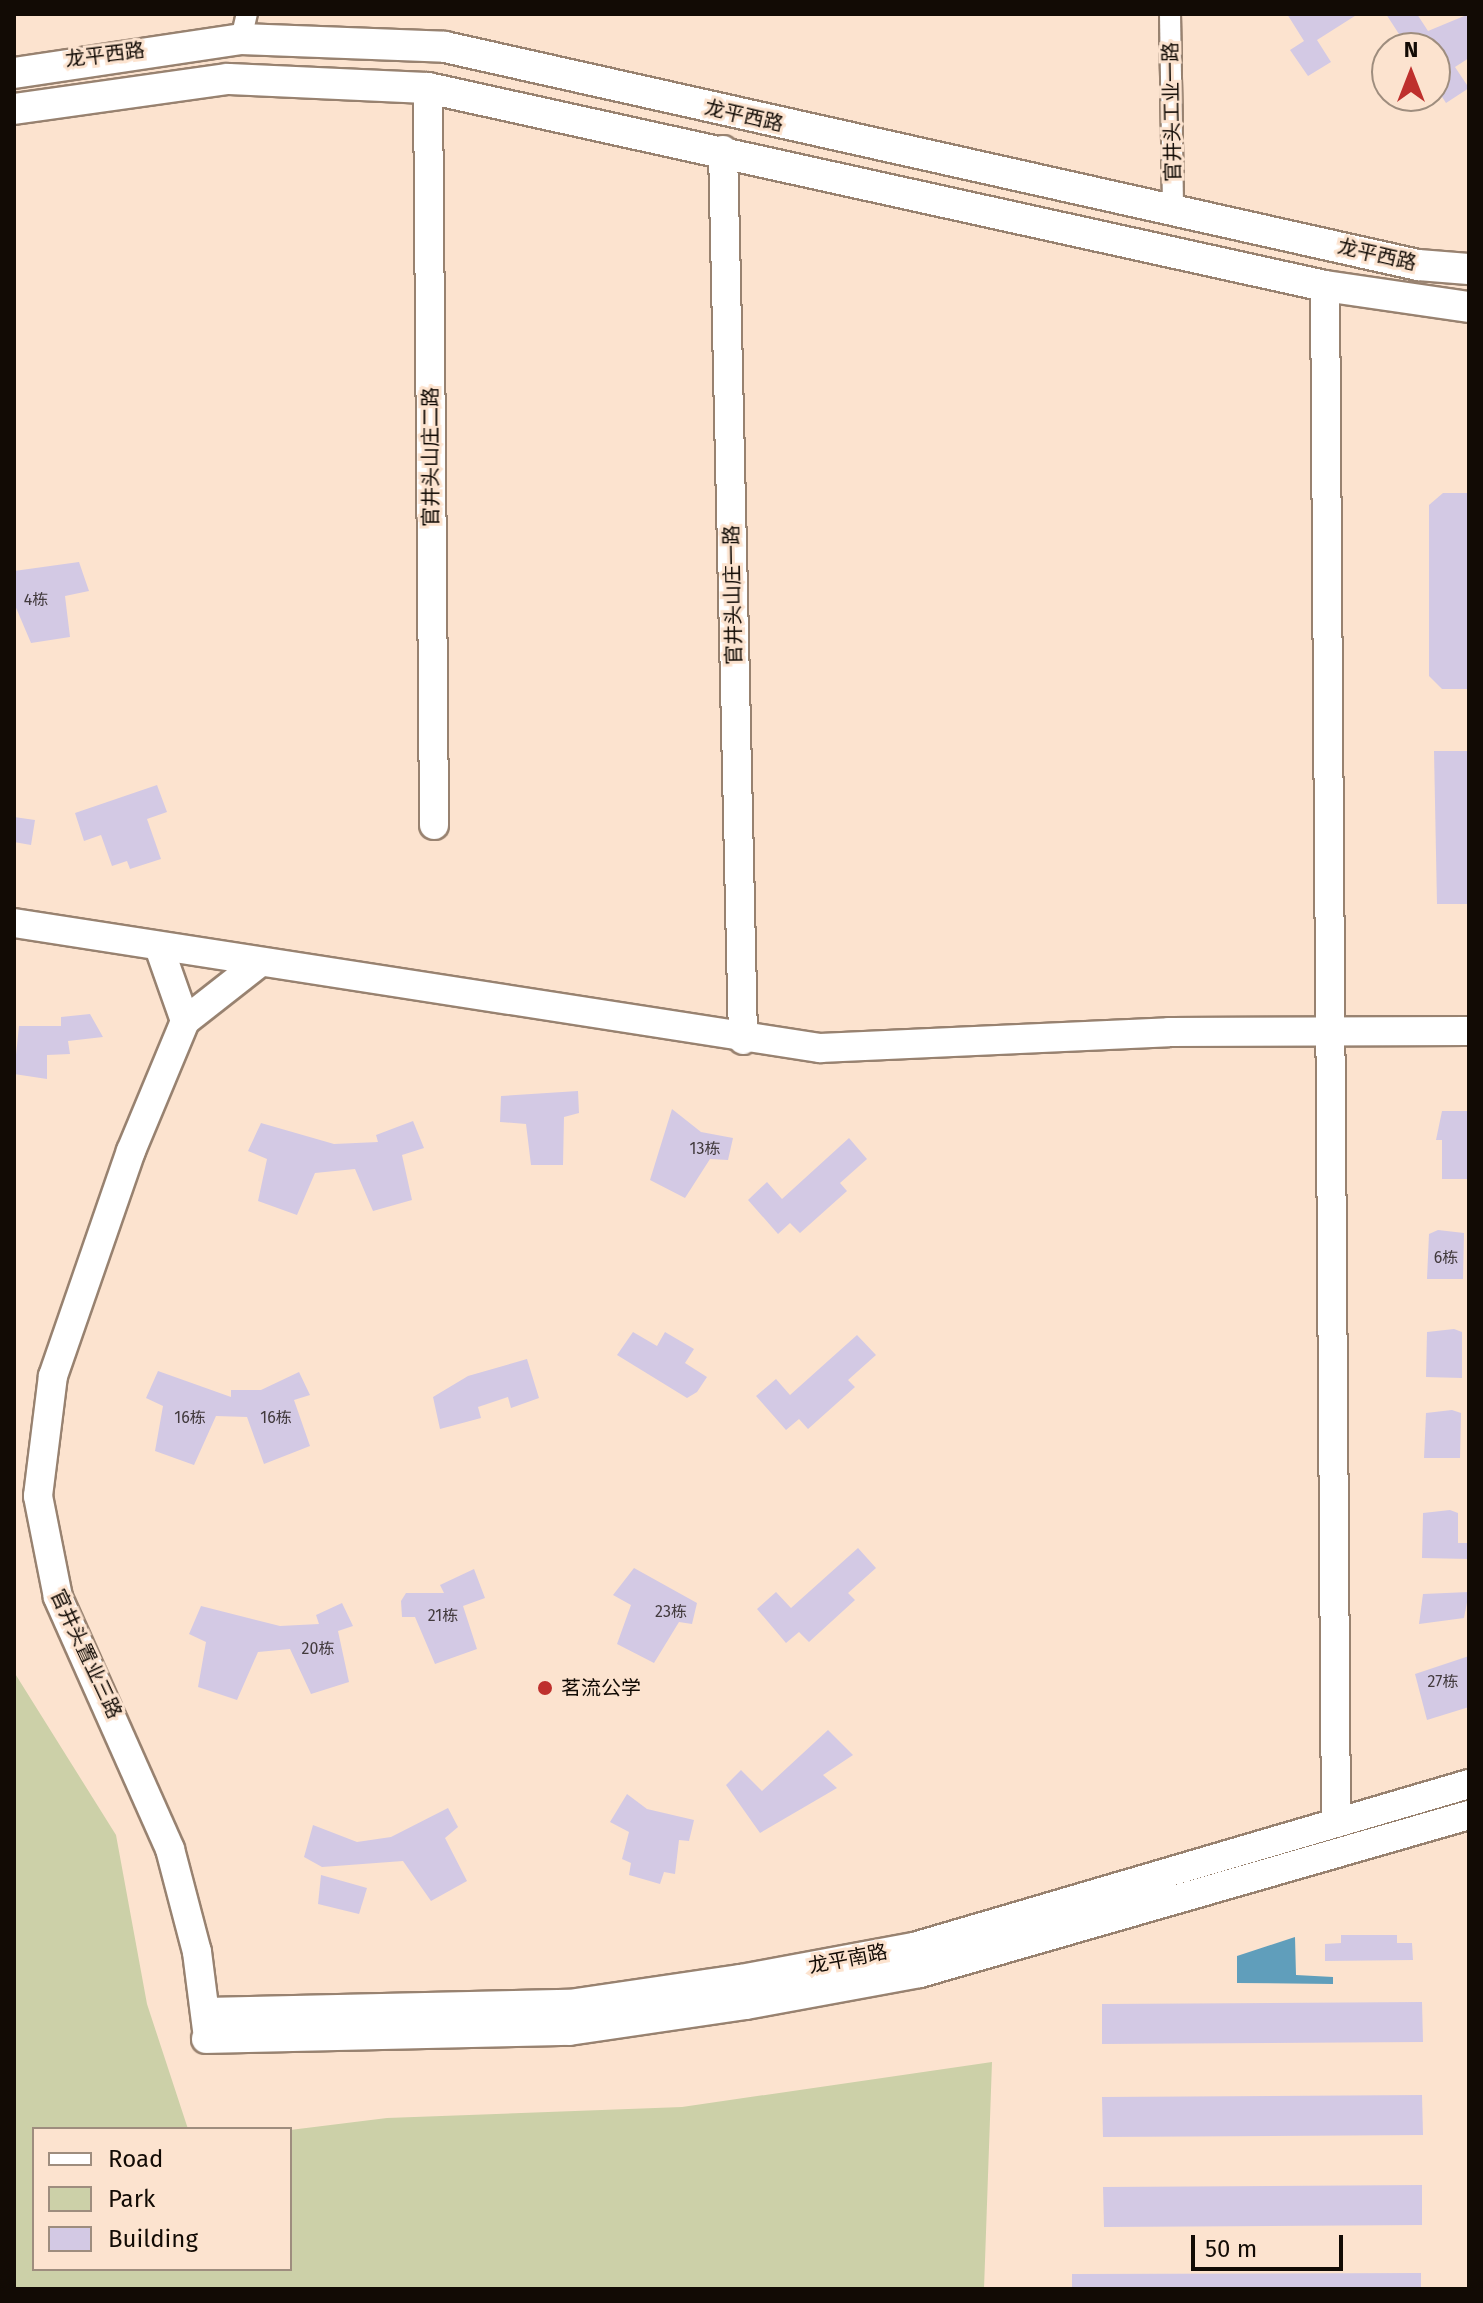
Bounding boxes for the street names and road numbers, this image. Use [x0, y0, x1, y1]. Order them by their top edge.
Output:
street label: 龙平西路 [64, 38, 146, 72]
street label: 官井头工业一路 [1159, 42, 1185, 182]
street label: 龙平西路 [702, 95, 786, 137]
street label: 龙平西路 [1335, 234, 1419, 276]
street label: 官井头山庄二路 [419, 387, 443, 527]
street label: 官井头山庄一路 [720, 525, 746, 665]
street label: 官井头置业三路 [46, 1585, 126, 1723]
street label: 龙平南路 [806, 1940, 890, 1978]

